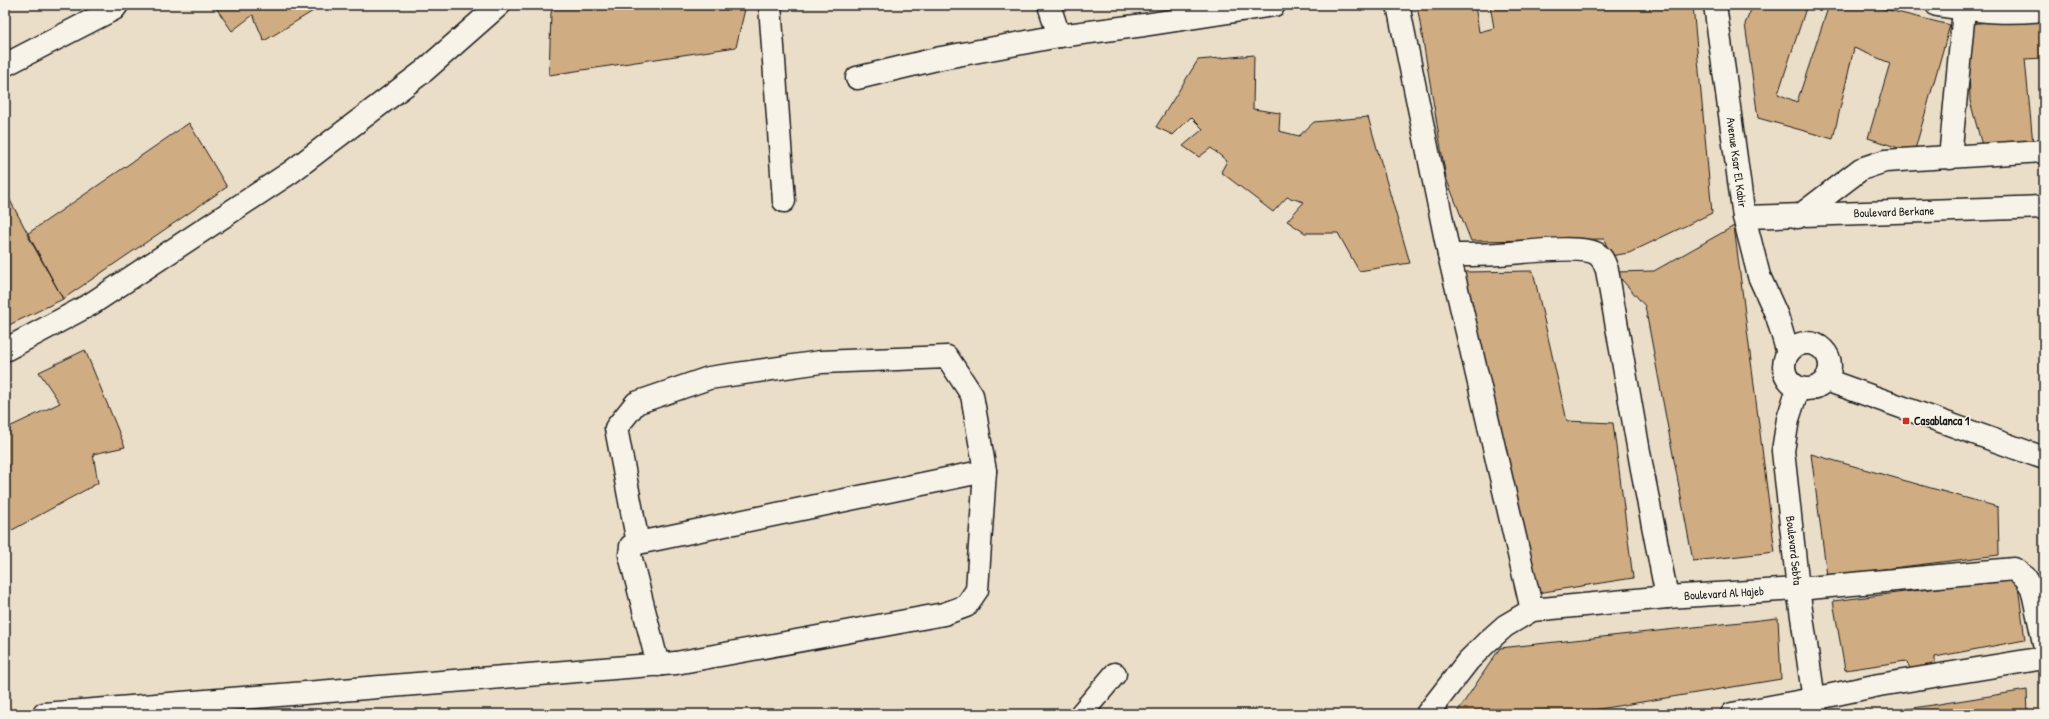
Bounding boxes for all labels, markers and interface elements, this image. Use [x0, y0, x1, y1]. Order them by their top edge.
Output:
street label: Avenue Ksar El Kabir [1722, 116, 1752, 209]
street label: Boulevard Berkane [1853, 202, 1935, 221]
place label: Casablanca 1 [1914, 412, 1970, 429]
marker: Casablanca 1 [1901, 416, 1911, 426]
street label: Boulevard Sebta [1782, 515, 1807, 586]
street label: Boulevard Al Hajeb [1683, 582, 1764, 604]

